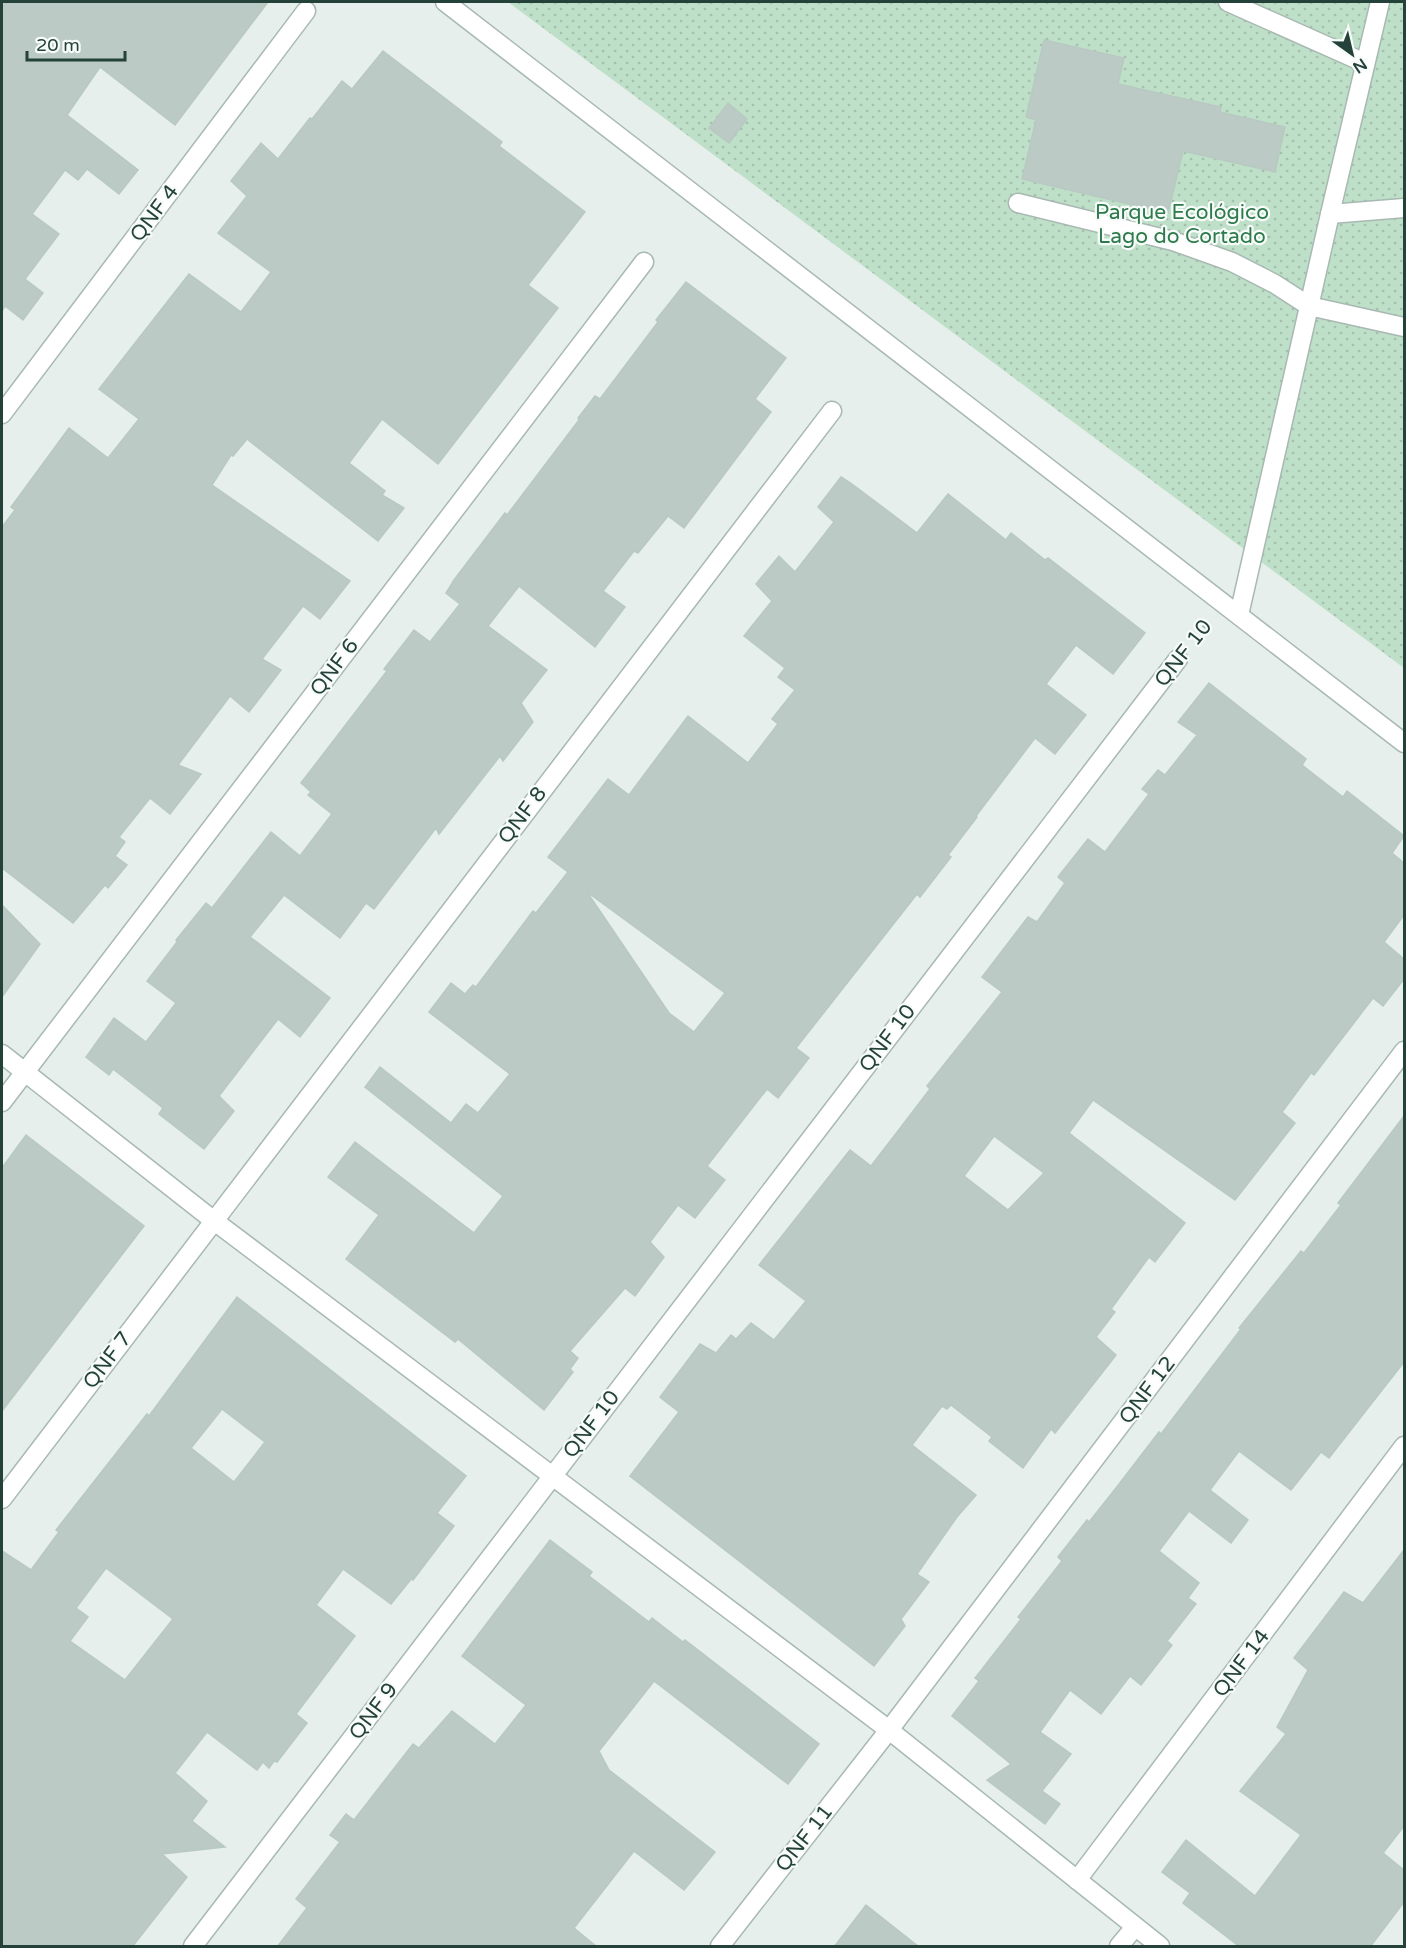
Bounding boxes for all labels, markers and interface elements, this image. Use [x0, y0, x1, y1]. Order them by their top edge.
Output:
scale bar [27, 24, 124, 62]
north arrow [1322, 24, 1382, 84]
text: 20 m [36, 34, 80, 56]
text: N [1349, 54, 1371, 77]
street label: QNF 4 [125, 180, 184, 247]
park label: Parque Ecológico Lago do Cortado [1095, 200, 1269, 249]
street label: QNF 10 [1149, 615, 1217, 692]
street label: QNF 6 [305, 634, 364, 701]
street label: QNF 8 [493, 782, 552, 849]
street label: QNF 10 [854, 999, 921, 1077]
street label: QNF 7 [78, 1327, 137, 1394]
street label: QNF 12 [1114, 1351, 1181, 1429]
street label: QNF 10 [558, 1385, 625, 1463]
street label: QNF 14 [1208, 1624, 1275, 1702]
street label: QNF 9 [344, 1678, 403, 1745]
street label: QNF 11 [770, 1800, 838, 1877]

